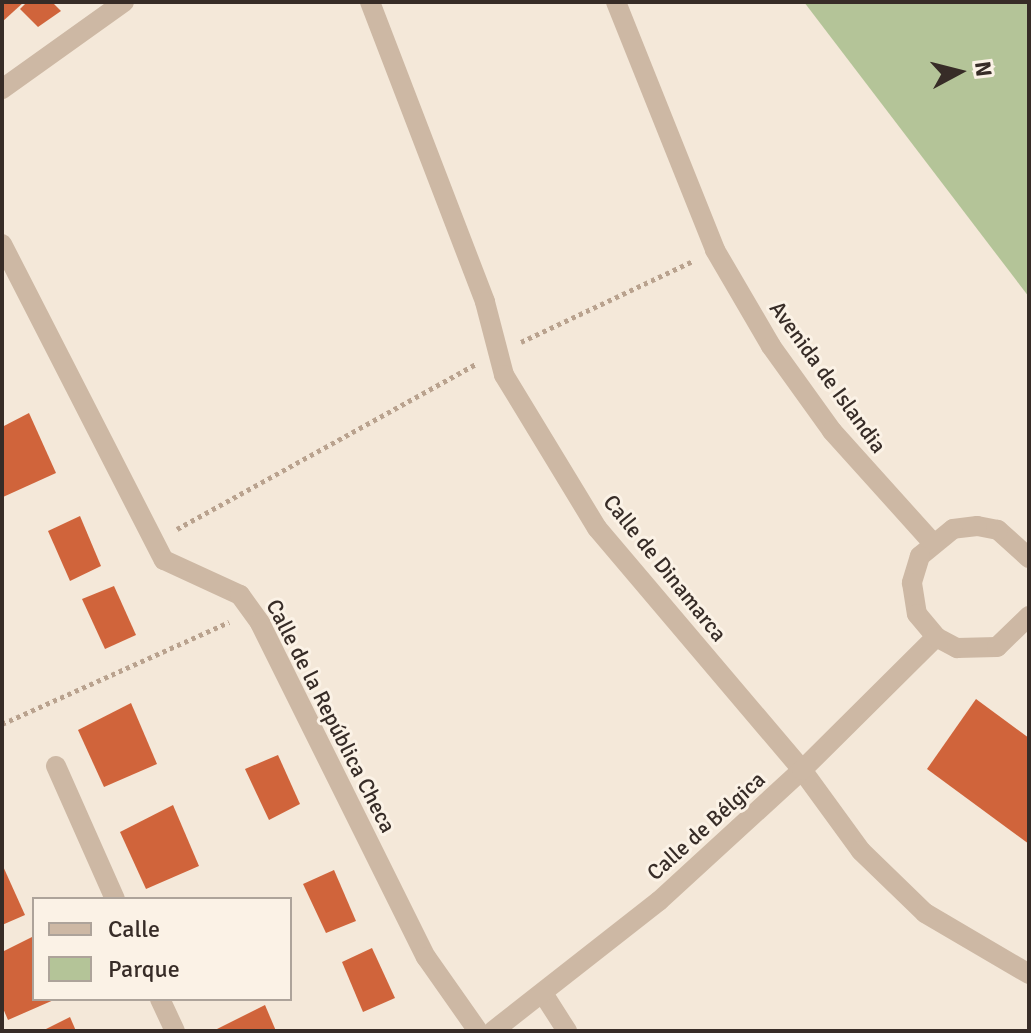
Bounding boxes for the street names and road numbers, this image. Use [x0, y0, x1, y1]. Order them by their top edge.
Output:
street label: Avenida de Islandia [764, 296, 892, 458]
street label: Calle de Dinamarca [598, 489, 732, 647]
street label: Calle de la República Checa [261, 595, 401, 837]
street label: Calle de Bélgica [642, 766, 770, 886]

